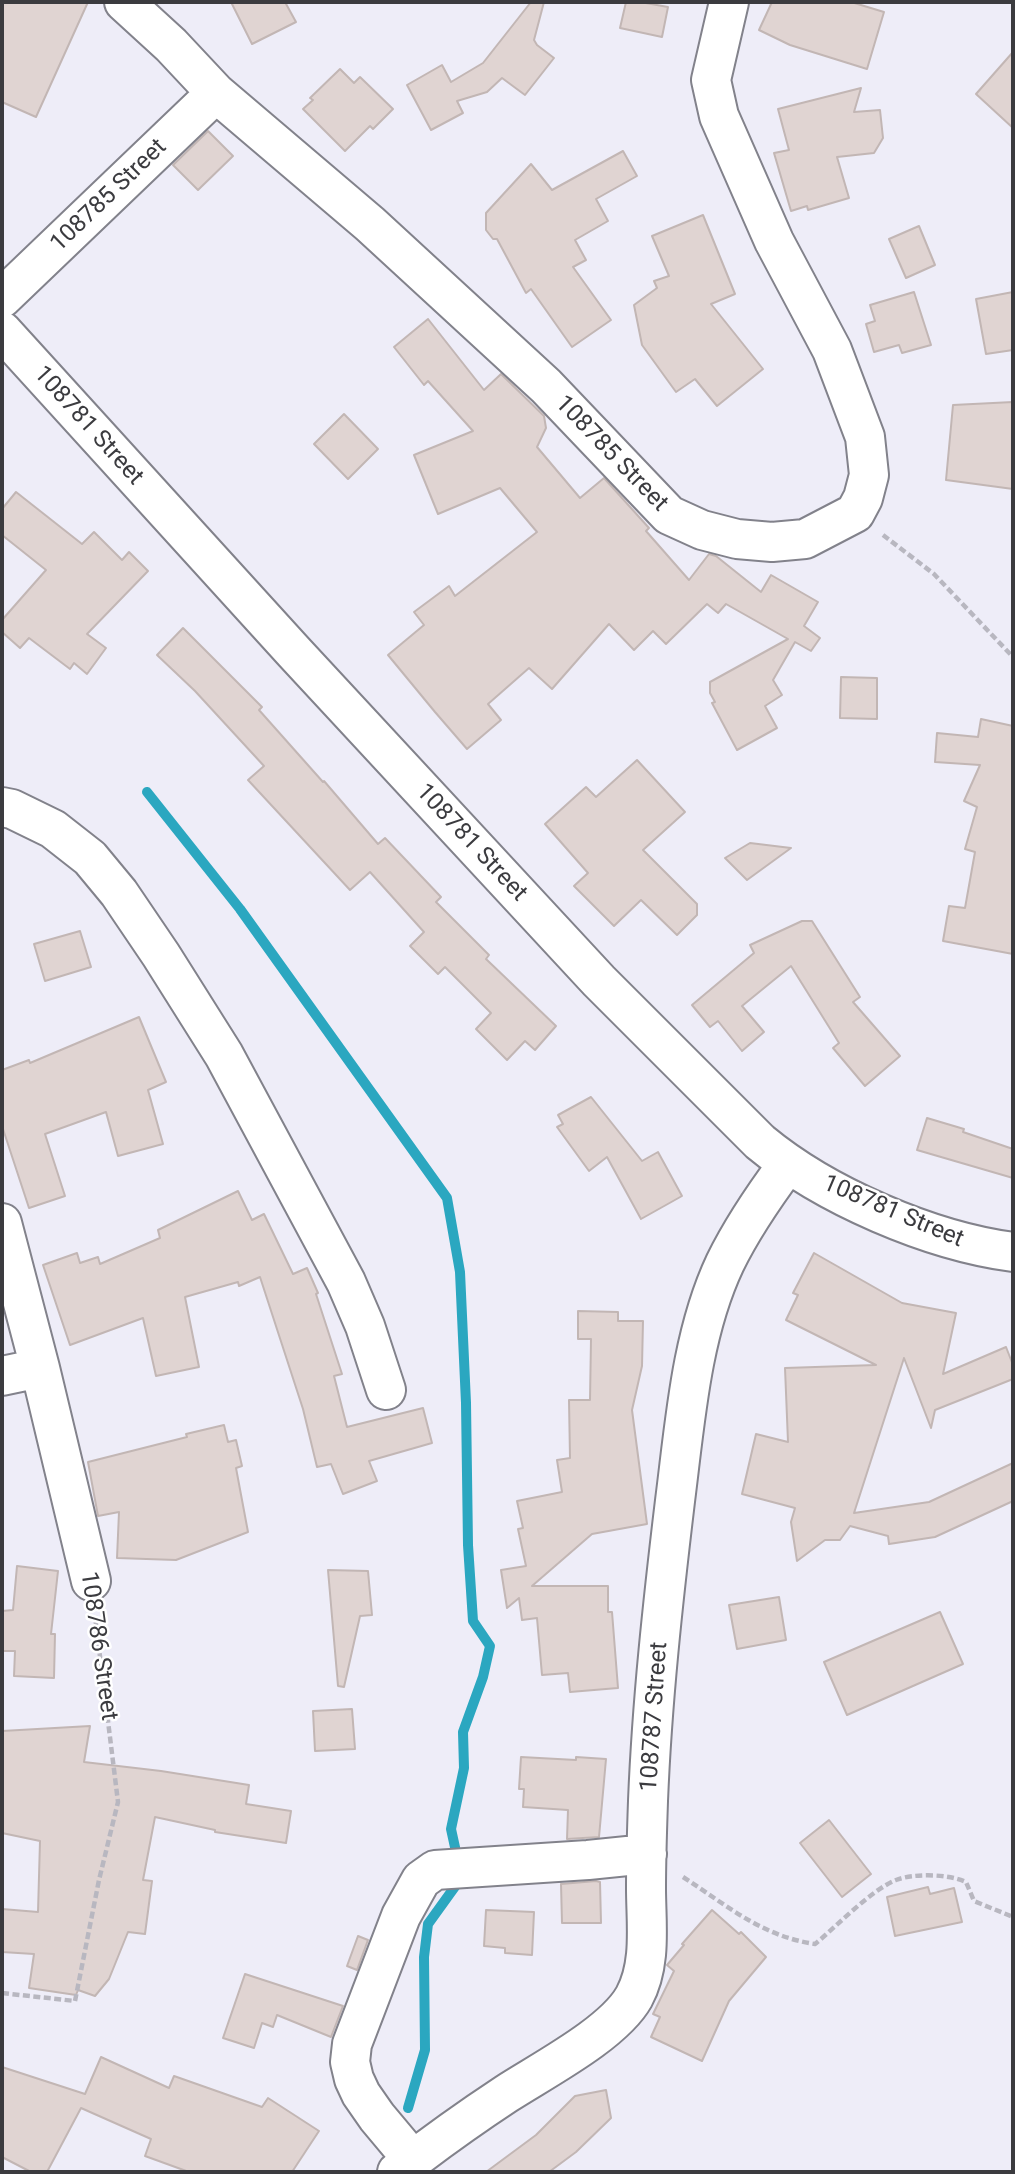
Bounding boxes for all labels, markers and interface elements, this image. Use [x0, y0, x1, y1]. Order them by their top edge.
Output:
street label: 108785 Street [45, 133, 173, 259]
street label: 108781 Street [27, 361, 149, 491]
street label: 108785 Street [548, 390, 674, 518]
street label: 108781 Street [409, 778, 533, 908]
street label: 108781 Street [818, 1169, 968, 1255]
street label: 108786 Street [73, 1570, 123, 1722]
street label: 108787 Street [635, 1641, 675, 1793]

